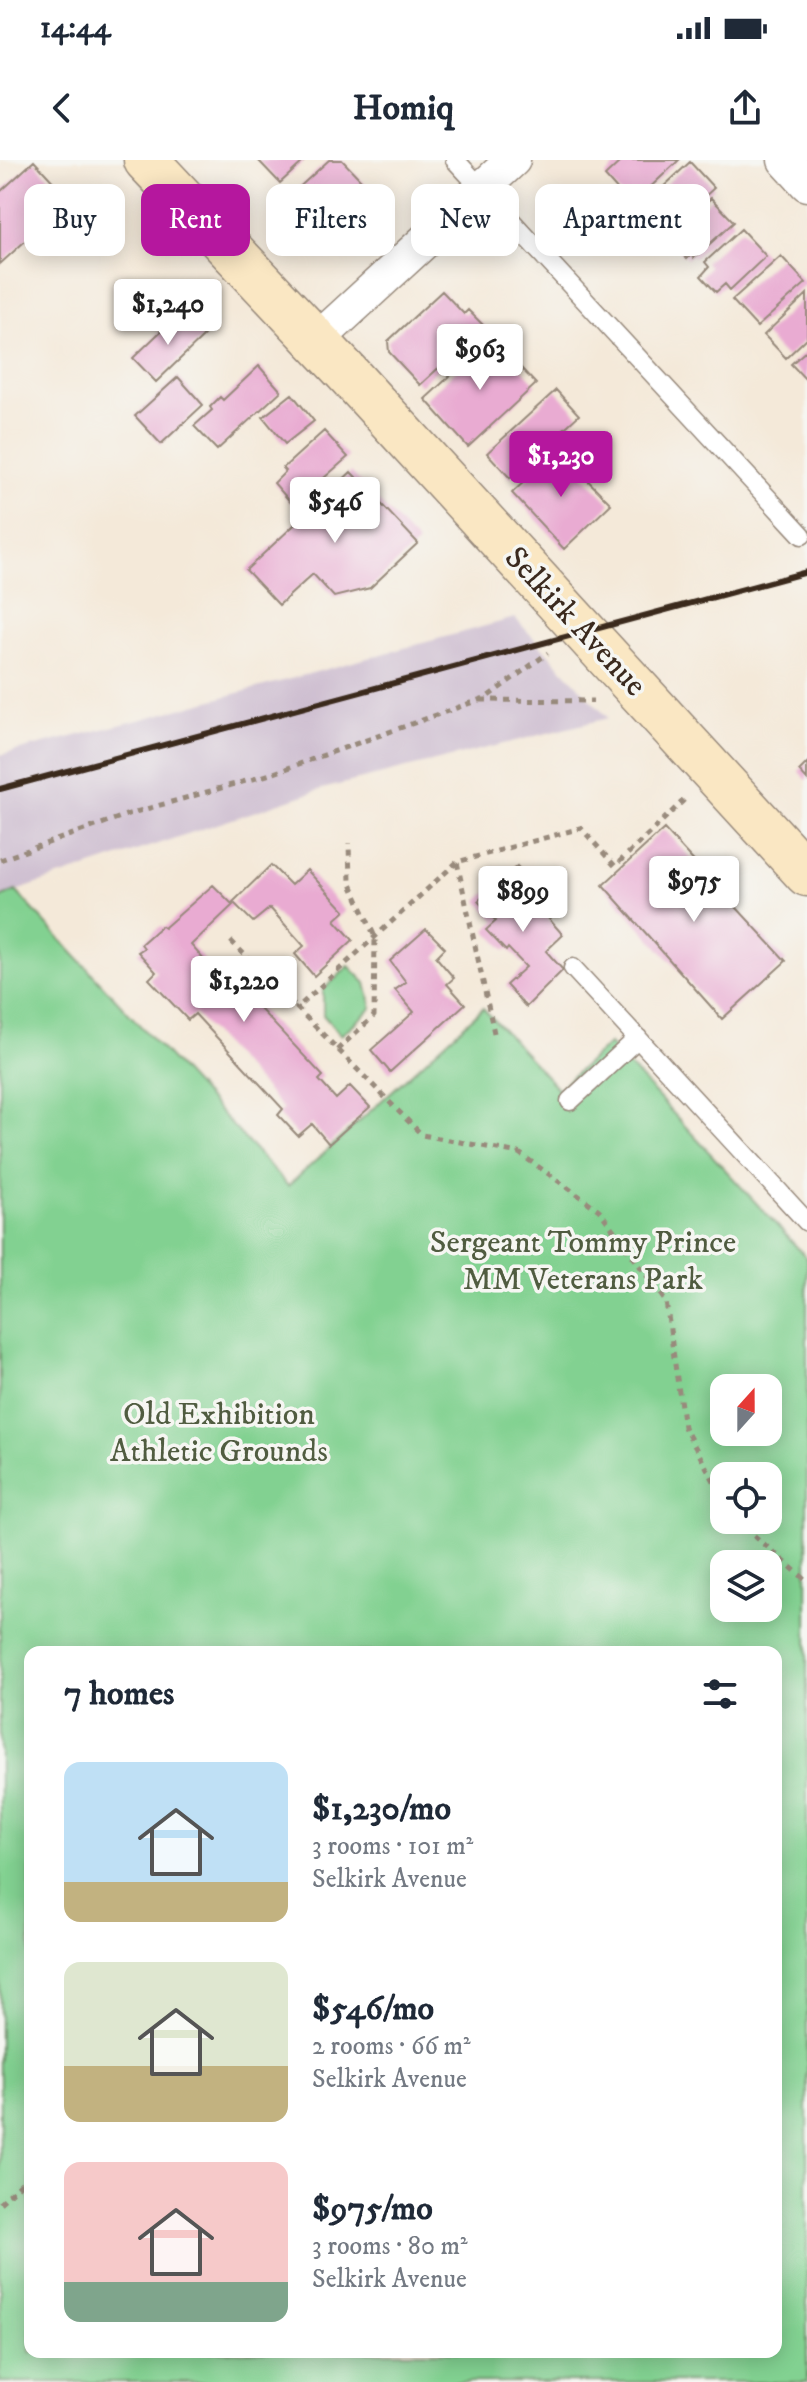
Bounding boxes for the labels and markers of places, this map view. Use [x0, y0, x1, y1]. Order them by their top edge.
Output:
pin: $1,240 [103, 279, 233, 347]
pin: $963 [433, 324, 527, 392]
pin: $1,230 [496, 431, 626, 499]
pin: $546 [288, 477, 382, 545]
pin: $975 [647, 856, 741, 924]
pin: $899 [476, 866, 570, 934]
pin: $1,220 [179, 956, 309, 1024]

